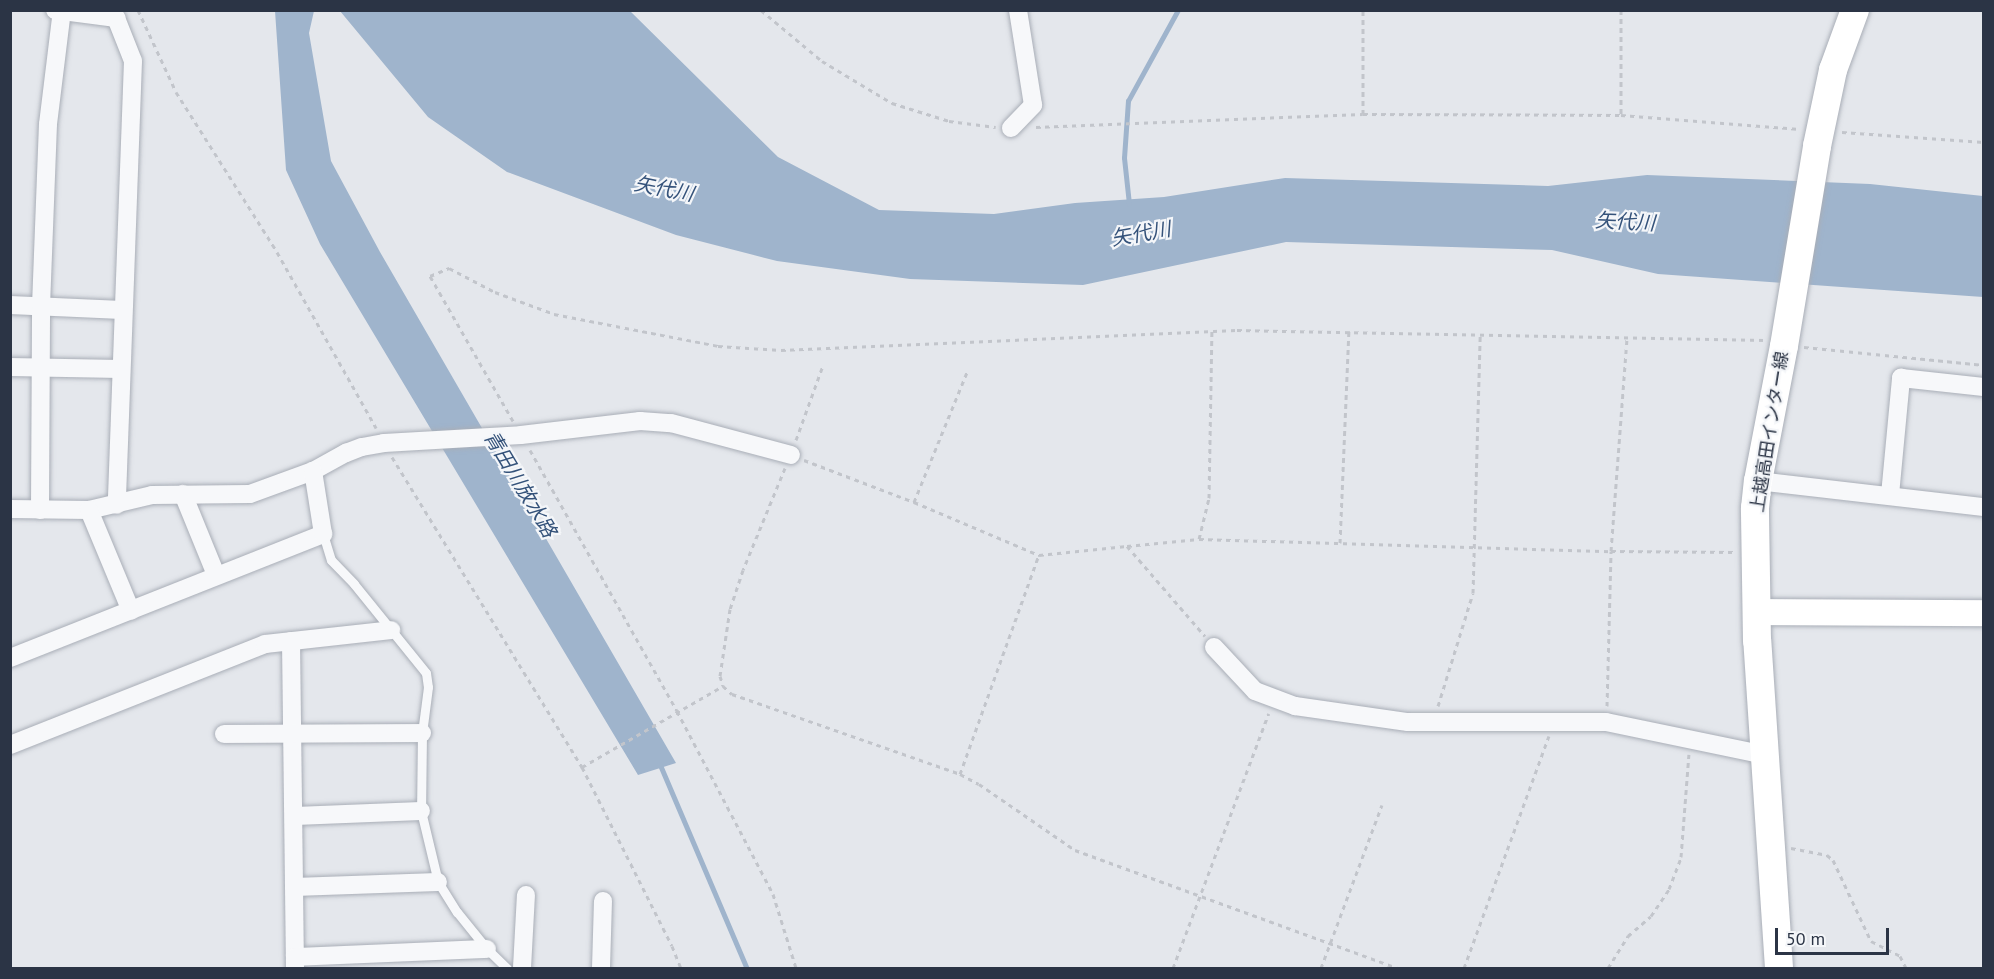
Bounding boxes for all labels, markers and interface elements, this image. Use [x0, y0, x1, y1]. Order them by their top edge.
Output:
water label: 矢代川 [632, 171, 696, 207]
water label: 矢代川 [1594, 208, 1656, 236]
water label: 矢代川 [1109, 217, 1173, 251]
street label: 上越高田インター線 [1747, 350, 1793, 514]
water label: 青田川放水路 [479, 426, 561, 542]
scale bar [1778, 916, 1892, 954]
text: 50 m [1786, 927, 1825, 950]

